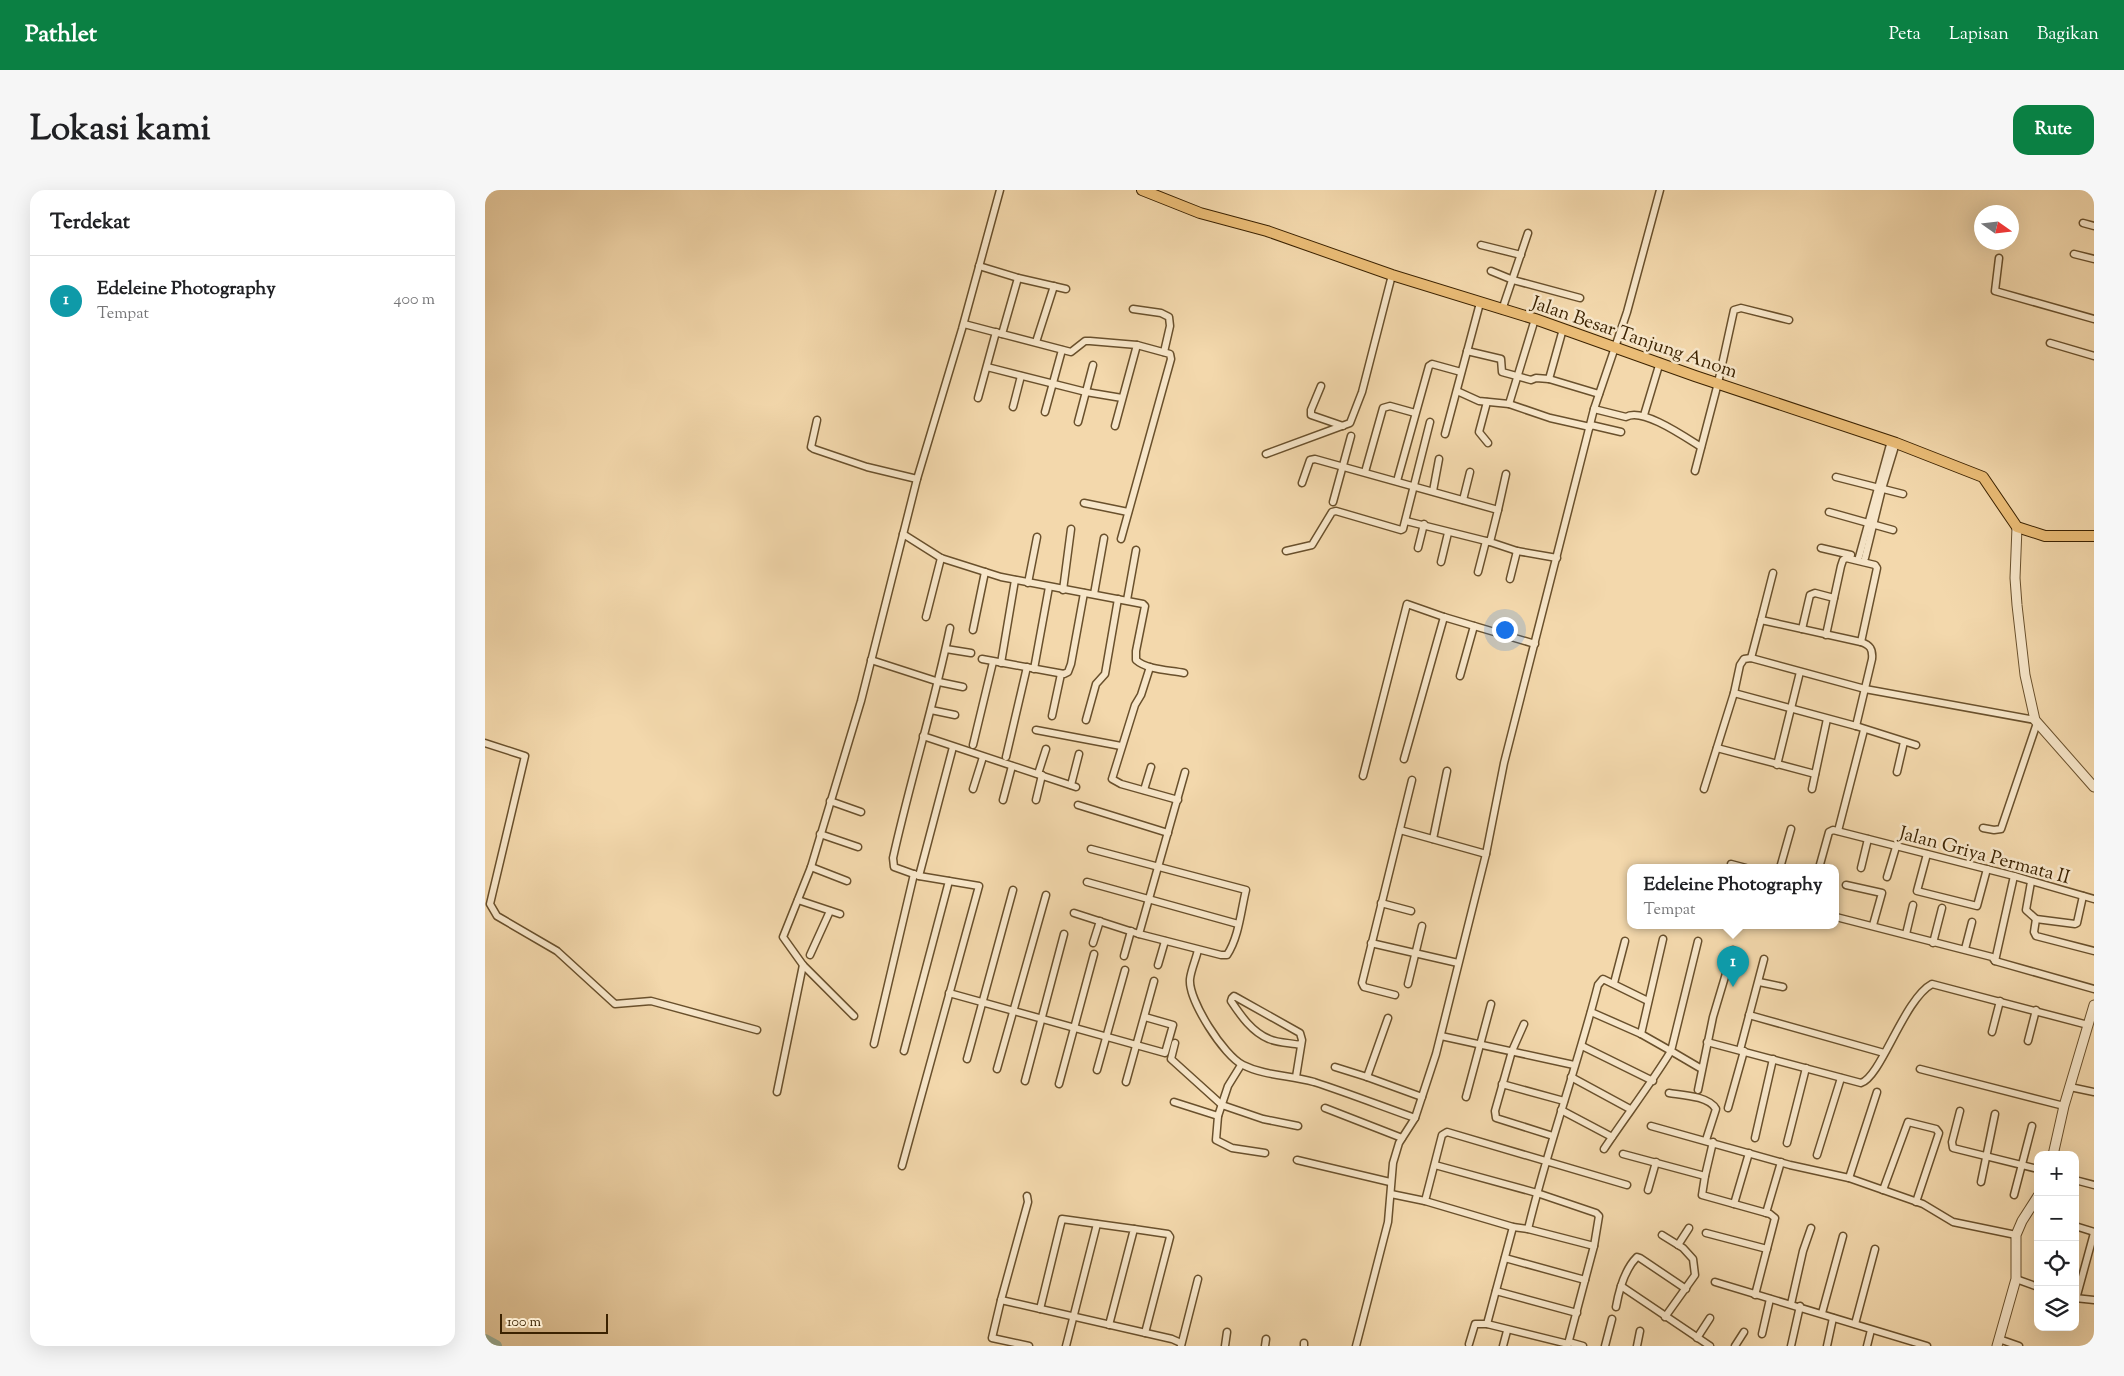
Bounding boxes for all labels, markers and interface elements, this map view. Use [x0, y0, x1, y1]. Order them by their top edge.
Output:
text: Pathlet [25, 18, 97, 52]
text: Peta [1889, 22, 1921, 48]
text: Lapisan [1949, 22, 2009, 48]
text: Bagikan [2037, 22, 2099, 48]
text: Lokasi kami [30, 105, 211, 156]
button: Rute [2013, 105, 2094, 155]
north arrow [1974, 205, 2019, 250]
text: Terdekat [50, 208, 130, 238]
text: Edeleine Photography [97, 276, 276, 303]
text: 1 [63, 289, 69, 312]
text: 400 m [394, 289, 435, 312]
street label: Jalan Besar Tanjung Anom [1527, 290, 1741, 386]
text: Tempat [97, 303, 149, 326]
your location [1492, 617, 1518, 643]
street label: Jalan Griya Permata II [1895, 820, 2073, 892]
popup [1627, 864, 1839, 929]
text: Edeleine Photography [1644, 872, 1822, 899]
text: Tempat [1644, 899, 1696, 922]
pin: 1 [1717, 946, 1749, 987]
map controls [2034, 1151, 2079, 1331]
button: + [2034, 1151, 2079, 1196]
button: − [2034, 1196, 2079, 1241]
button: locate [2034, 1241, 2079, 1286]
button: layers [2034, 1286, 2079, 1331]
scale bar [500, 1311, 607, 1334]
text: 100 m [507, 1313, 541, 1333]

